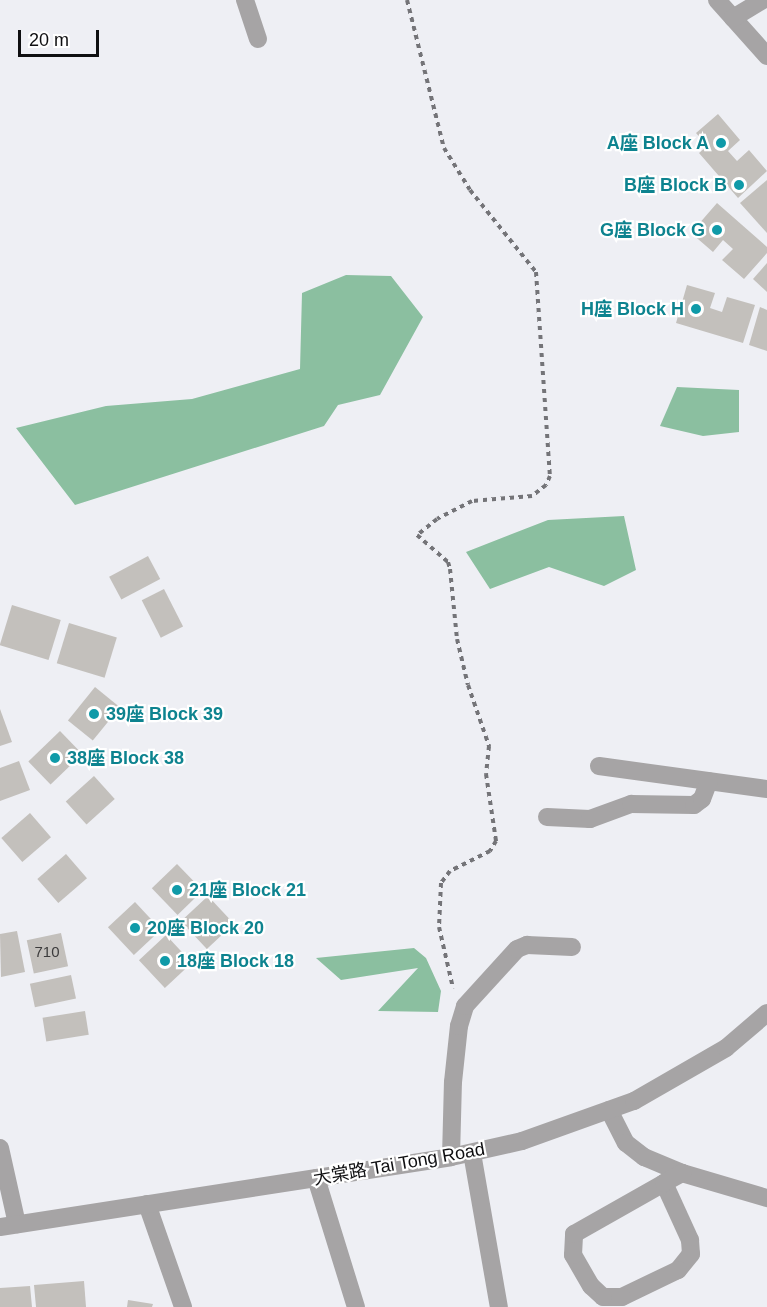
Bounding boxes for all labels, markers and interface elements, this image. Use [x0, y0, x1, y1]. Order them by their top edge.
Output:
scale bar [21, 18, 102, 56]
text: 20 m [29, 30, 69, 50]
place label: A座 Block A [606, 132, 709, 154]
marker: A座 Block A [714, 136, 728, 150]
place label: B座 Block B [624, 174, 727, 196]
marker: B座 Block B [732, 178, 746, 192]
place label: G座 Block G [600, 219, 705, 241]
marker: G座 Block G [710, 223, 724, 237]
place label: H座 Block H [581, 298, 684, 320]
marker: H座 Block H [689, 302, 703, 316]
place label: 39座 Block 39 [106, 703, 223, 725]
marker: 39座 Block 39 [87, 707, 101, 721]
place label: 38座 Block 38 [67, 747, 184, 769]
marker: 38座 Block 38 [48, 751, 62, 765]
place label: 21座 Block 21 [189, 879, 306, 901]
marker: 21座 Block 21 [170, 883, 184, 897]
place label: 20座 Block 20 [147, 917, 264, 939]
marker: 20座 Block 20 [128, 921, 142, 935]
house number: 710 [34, 943, 60, 961]
place label: 18座 Block 18 [177, 950, 294, 972]
marker: 18座 Block 18 [158, 954, 172, 968]
street label: 大棠路 Tai Tong Road [311, 1138, 487, 1190]

